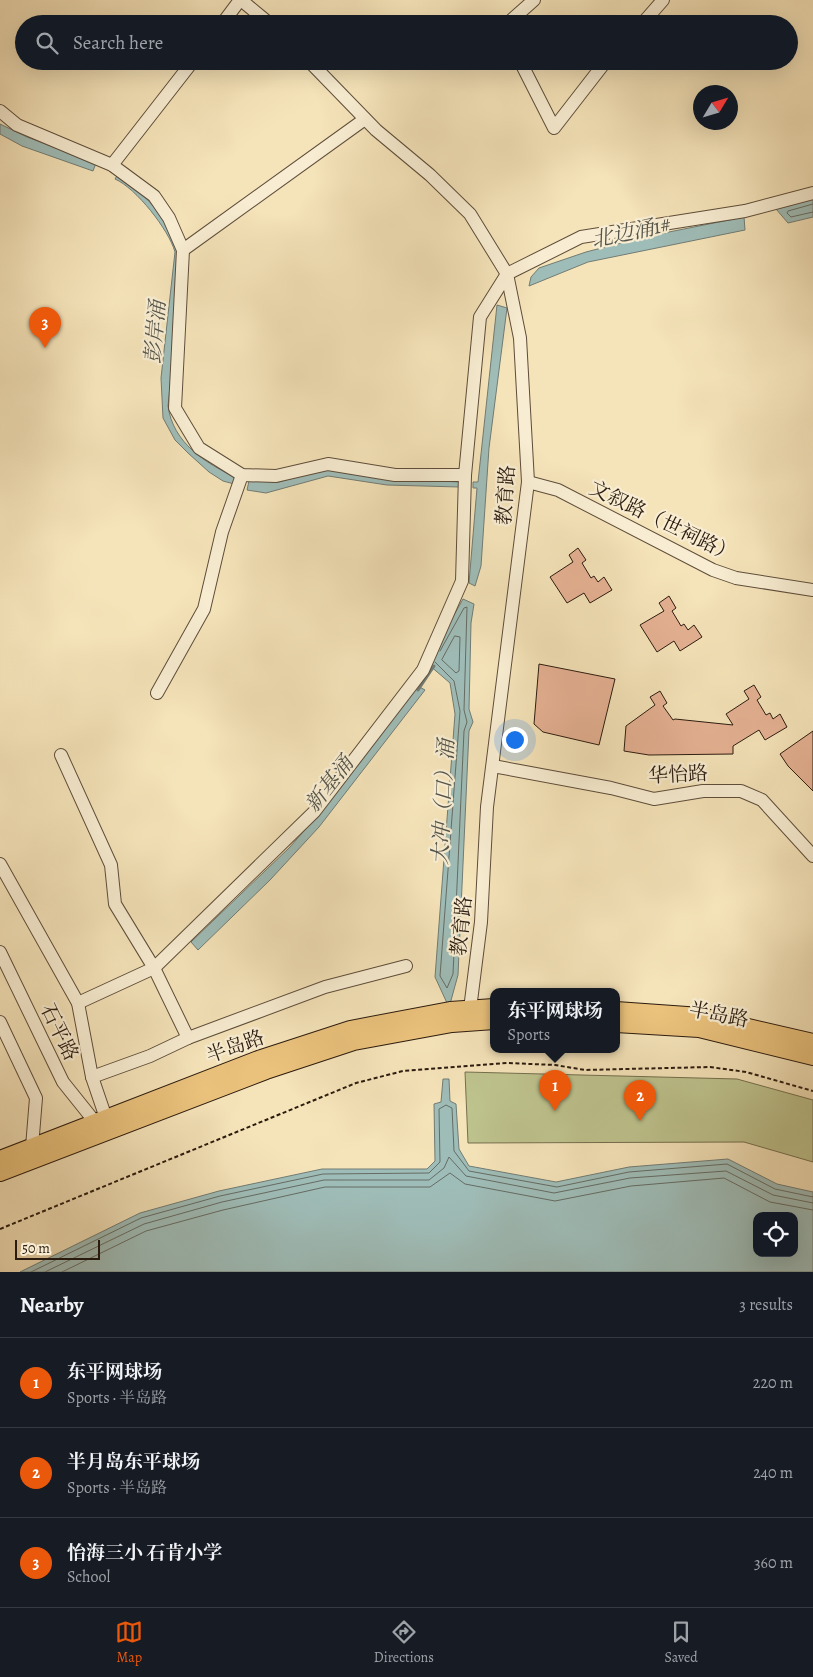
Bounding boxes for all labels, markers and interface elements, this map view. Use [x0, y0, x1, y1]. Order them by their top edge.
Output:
search box [15, 15, 798, 70]
icon: search [33, 29, 61, 57]
text: Search here [73, 30, 163, 56]
north arrow [693, 85, 738, 130]
water label: 北边涌1# [589, 210, 674, 254]
water label: 彭岸涌 [138, 297, 172, 365]
pin: 3 [29, 307, 61, 348]
street label: 教育路 [490, 464, 521, 526]
street label: 文叙路（世祠路） [585, 474, 741, 569]
your location [502, 727, 528, 753]
water label: 大冲（口）涌 [426, 736, 460, 866]
water label: 新基涌 [299, 749, 361, 817]
street label: 华怡路 [647, 759, 709, 790]
street label: 教育路 [445, 895, 478, 957]
popup [490, 988, 620, 1053]
street label: 半岛路 [687, 996, 751, 1033]
text: 东平网球场 [507, 998, 603, 1024]
street label: 石平路 [34, 999, 85, 1065]
street label: 半岛路 [202, 1024, 268, 1069]
text: Sports [507, 1024, 550, 1046]
pin: 1 [539, 1070, 571, 1111]
pin: 2 [624, 1080, 656, 1121]
map controls [753, 1212, 798, 1257]
button: locate [753, 1212, 798, 1257]
scale bar [15, 1237, 100, 1260]
text: 50 m [22, 1239, 50, 1258]
text: Nearby [20, 1291, 83, 1319]
text: 3 results [739, 1294, 793, 1316]
text: 东平网球场 [67, 1359, 162, 1385]
text: 1 [33, 1372, 39, 1394]
text: 220 m [753, 1372, 793, 1394]
text: Sports · 半岛路 [67, 1387, 167, 1409]
text: 半月岛东平球场 [67, 1449, 200, 1475]
text: 2 [32, 1462, 40, 1484]
text: 240 m [753, 1462, 793, 1484]
text: Sports · 半岛路 [67, 1477, 167, 1499]
text: 怡海三小 石肯小学 [67, 1540, 222, 1566]
text: 3 [33, 1552, 39, 1574]
text: 360 m [754, 1552, 793, 1574]
text: School [67, 1566, 110, 1588]
tab: Map [115, 1618, 143, 1667]
tab: Directions [374, 1618, 434, 1667]
tab: Saved [665, 1618, 698, 1667]

